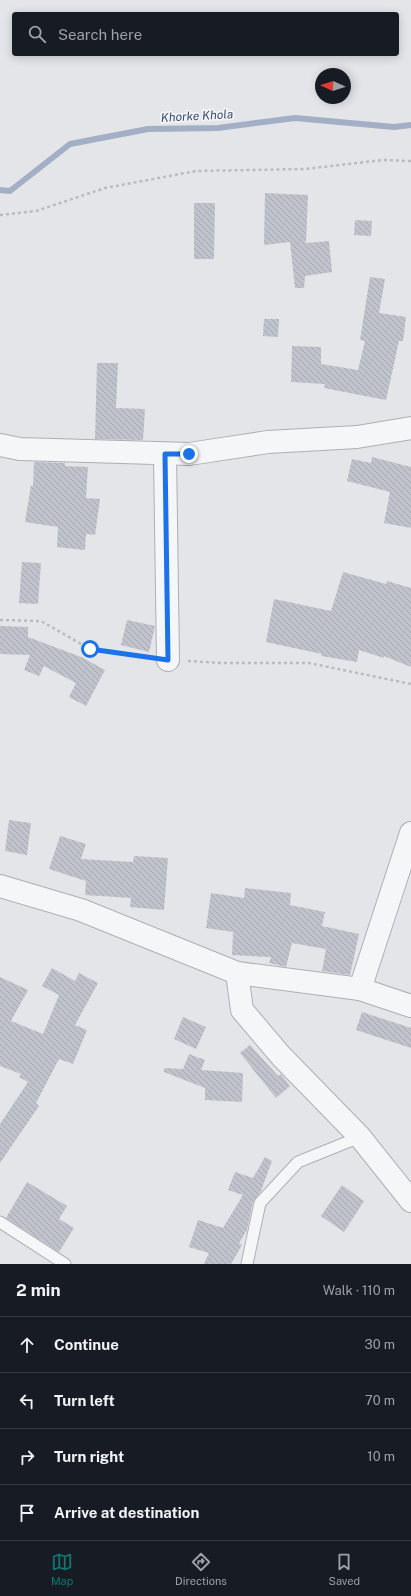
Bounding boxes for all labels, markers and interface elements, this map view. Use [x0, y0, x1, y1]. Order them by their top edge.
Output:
search box [12, 12, 399, 56]
icon: search [26, 23, 48, 45]
text: Search here [58, 26, 142, 43]
north arrow [315, 68, 351, 104]
water label: Khorke Khola [161, 107, 233, 125]
route end [180, 445, 198, 463]
route start [81, 640, 99, 658]
text: 2 min [16, 1280, 61, 1300]
text: Walk · 110 m [323, 1283, 395, 1298]
icon: ahead [16, 1334, 38, 1356]
text: Continue [54, 1336, 119, 1353]
text: 30 m [365, 1337, 395, 1352]
icon: left [16, 1390, 38, 1412]
text: Turn left [54, 1392, 115, 1409]
text: 70 m [365, 1393, 395, 1408]
icon: right [16, 1446, 38, 1468]
text: Turn right [54, 1448, 124, 1465]
text: 10 m [367, 1449, 395, 1464]
icon: arrive [16, 1502, 38, 1524]
text: Arrive at destination [54, 1504, 199, 1521]
tab: Map [51, 1551, 73, 1587]
tab: Directions [175, 1551, 227, 1587]
tab: Saved [329, 1551, 360, 1587]

